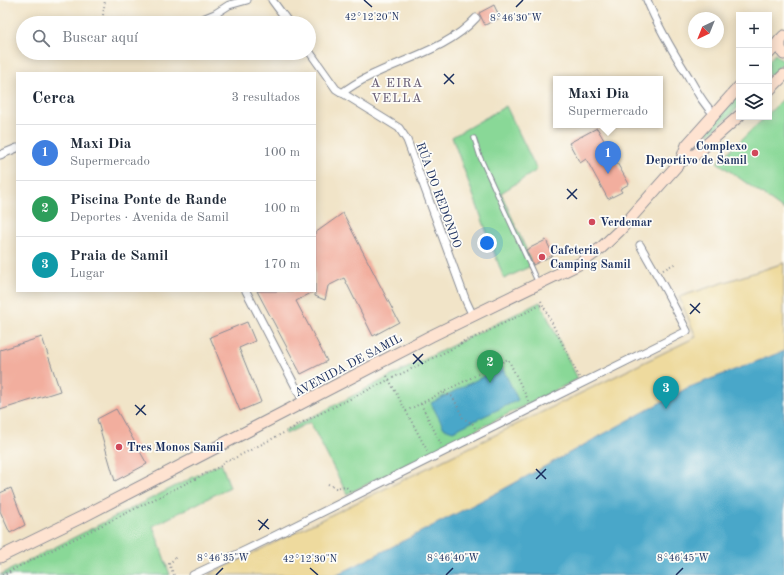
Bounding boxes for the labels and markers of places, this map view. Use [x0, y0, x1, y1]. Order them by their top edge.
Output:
pin: 1 [595, 141, 621, 174]
place label: Complexo Deportivo de Samil [645, 141, 747, 167]
marker: Complexo Deportivo de Samil [750, 148, 760, 158]
marker: Verdemar [587, 217, 597, 227]
place label: Verdemar [600, 217, 652, 229]
place label: Cafeteria Camping Samil [550, 245, 631, 271]
marker: Cafeteria Camping Samil [537, 252, 547, 262]
pin: 2 [477, 350, 503, 383]
pin: 3 [653, 376, 679, 409]
marker: Tres Monos Samil [114, 442, 124, 452]
place label: Tres Monos Samil [127, 442, 224, 454]

